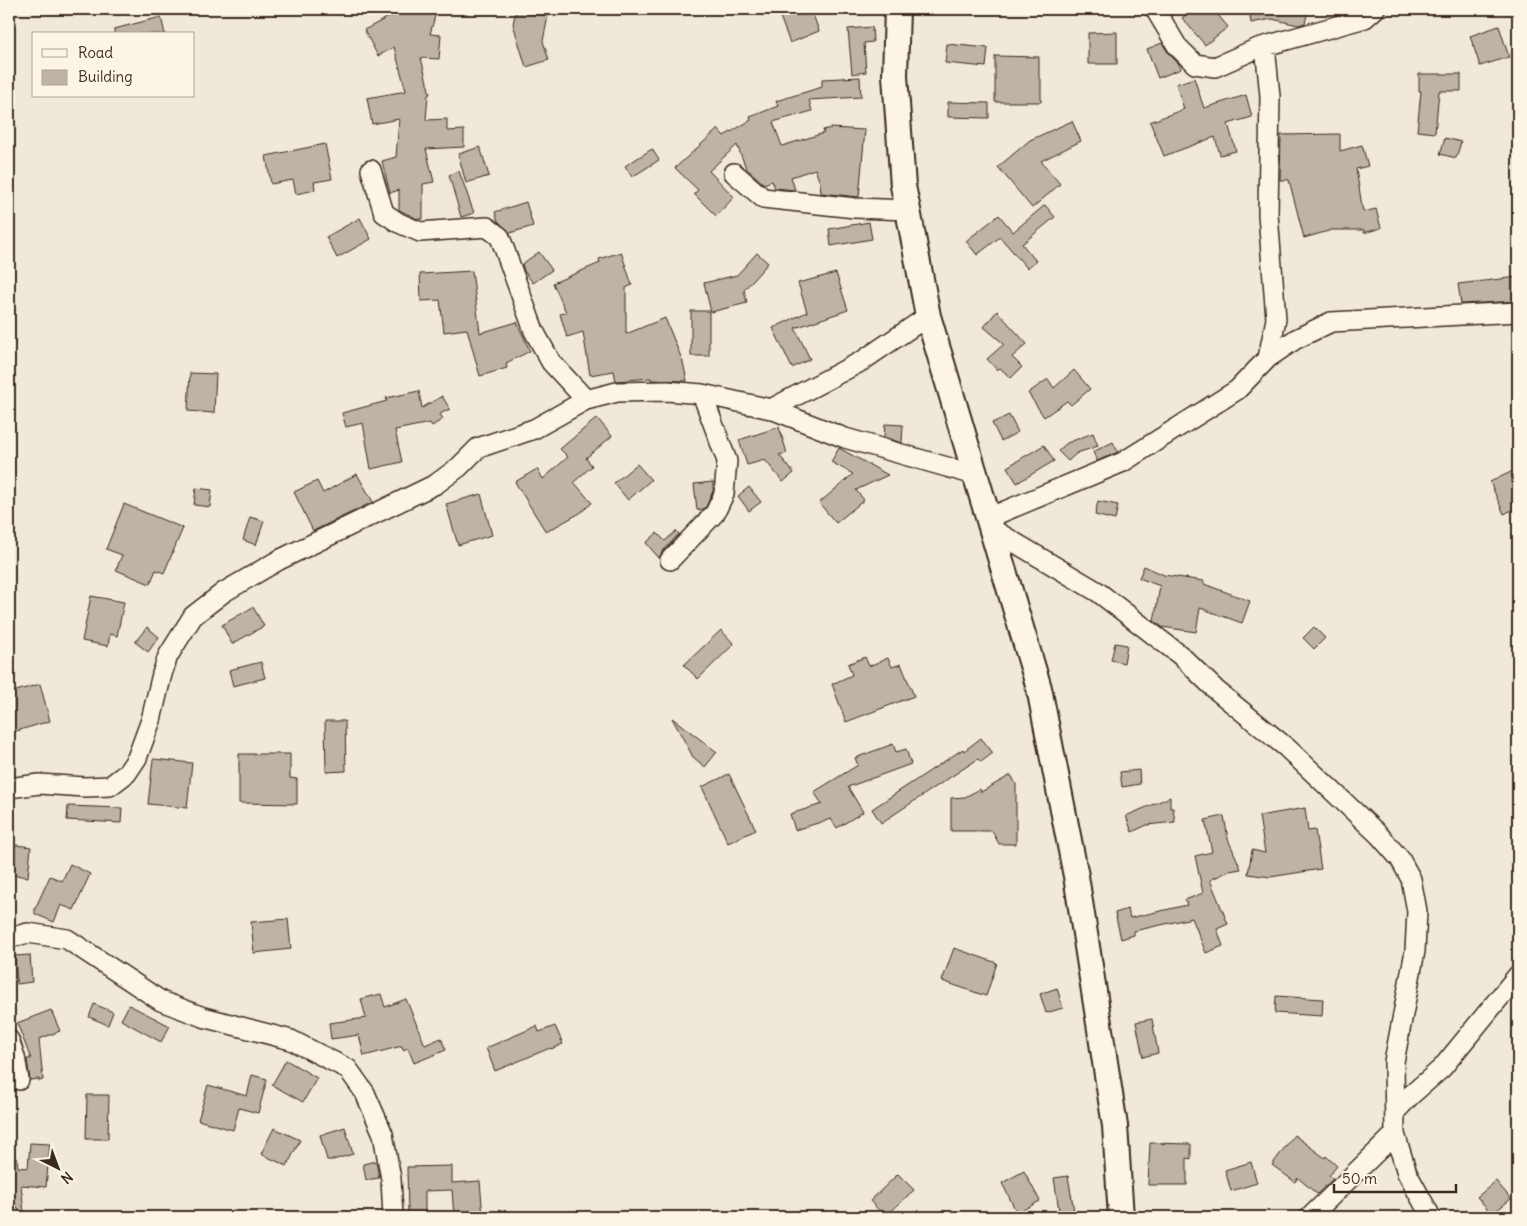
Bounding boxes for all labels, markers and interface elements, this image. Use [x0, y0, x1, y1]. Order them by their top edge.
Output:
legend [32, 32, 195, 98]
text: Road [78, 43, 113, 62]
text: Building [78, 67, 133, 86]
north arrow [32, 1144, 82, 1194]
scale bar [1334, 1161, 1457, 1193]
text: N [57, 1168, 76, 1188]
text: 50 m [1342, 1169, 1377, 1188]

